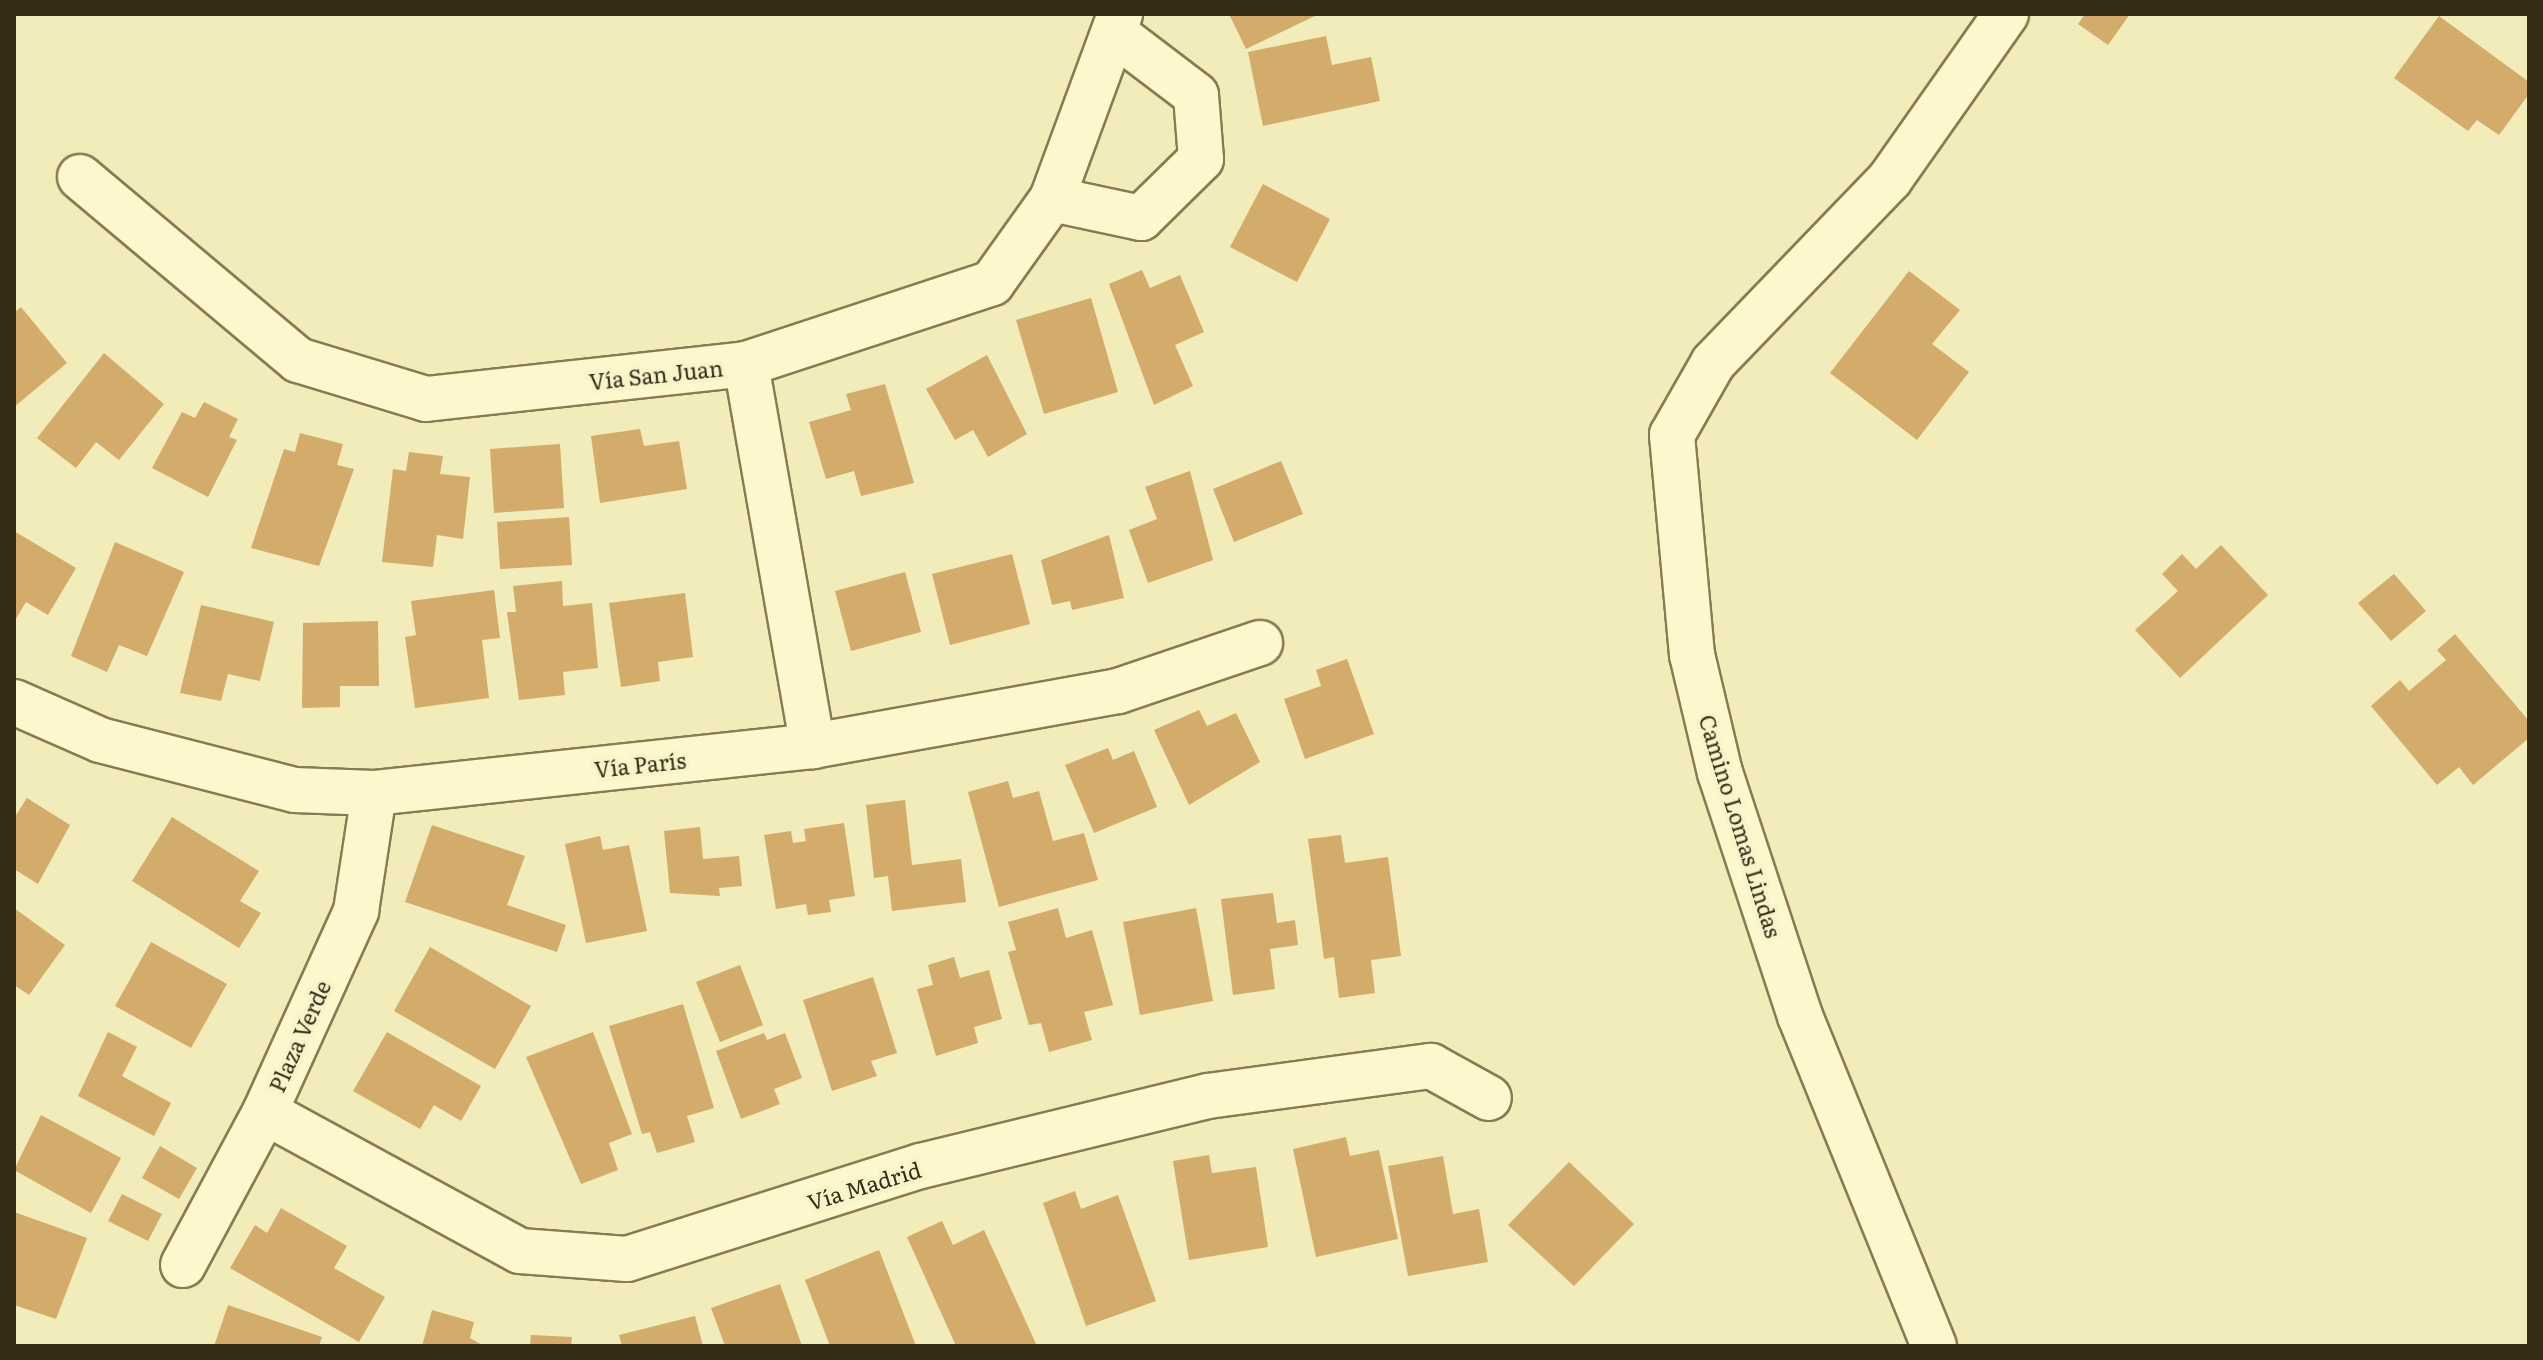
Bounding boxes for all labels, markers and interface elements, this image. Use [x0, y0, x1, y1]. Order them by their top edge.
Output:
street label: Vía San Juan [588, 354, 724, 394]
street label: Camino Lomas Lindas [1694, 711, 1788, 941]
street label: Vía París [593, 746, 687, 782]
street label: Plaza Verde [263, 976, 335, 1096]
street label: Vía Madrid [804, 1155, 924, 1215]

